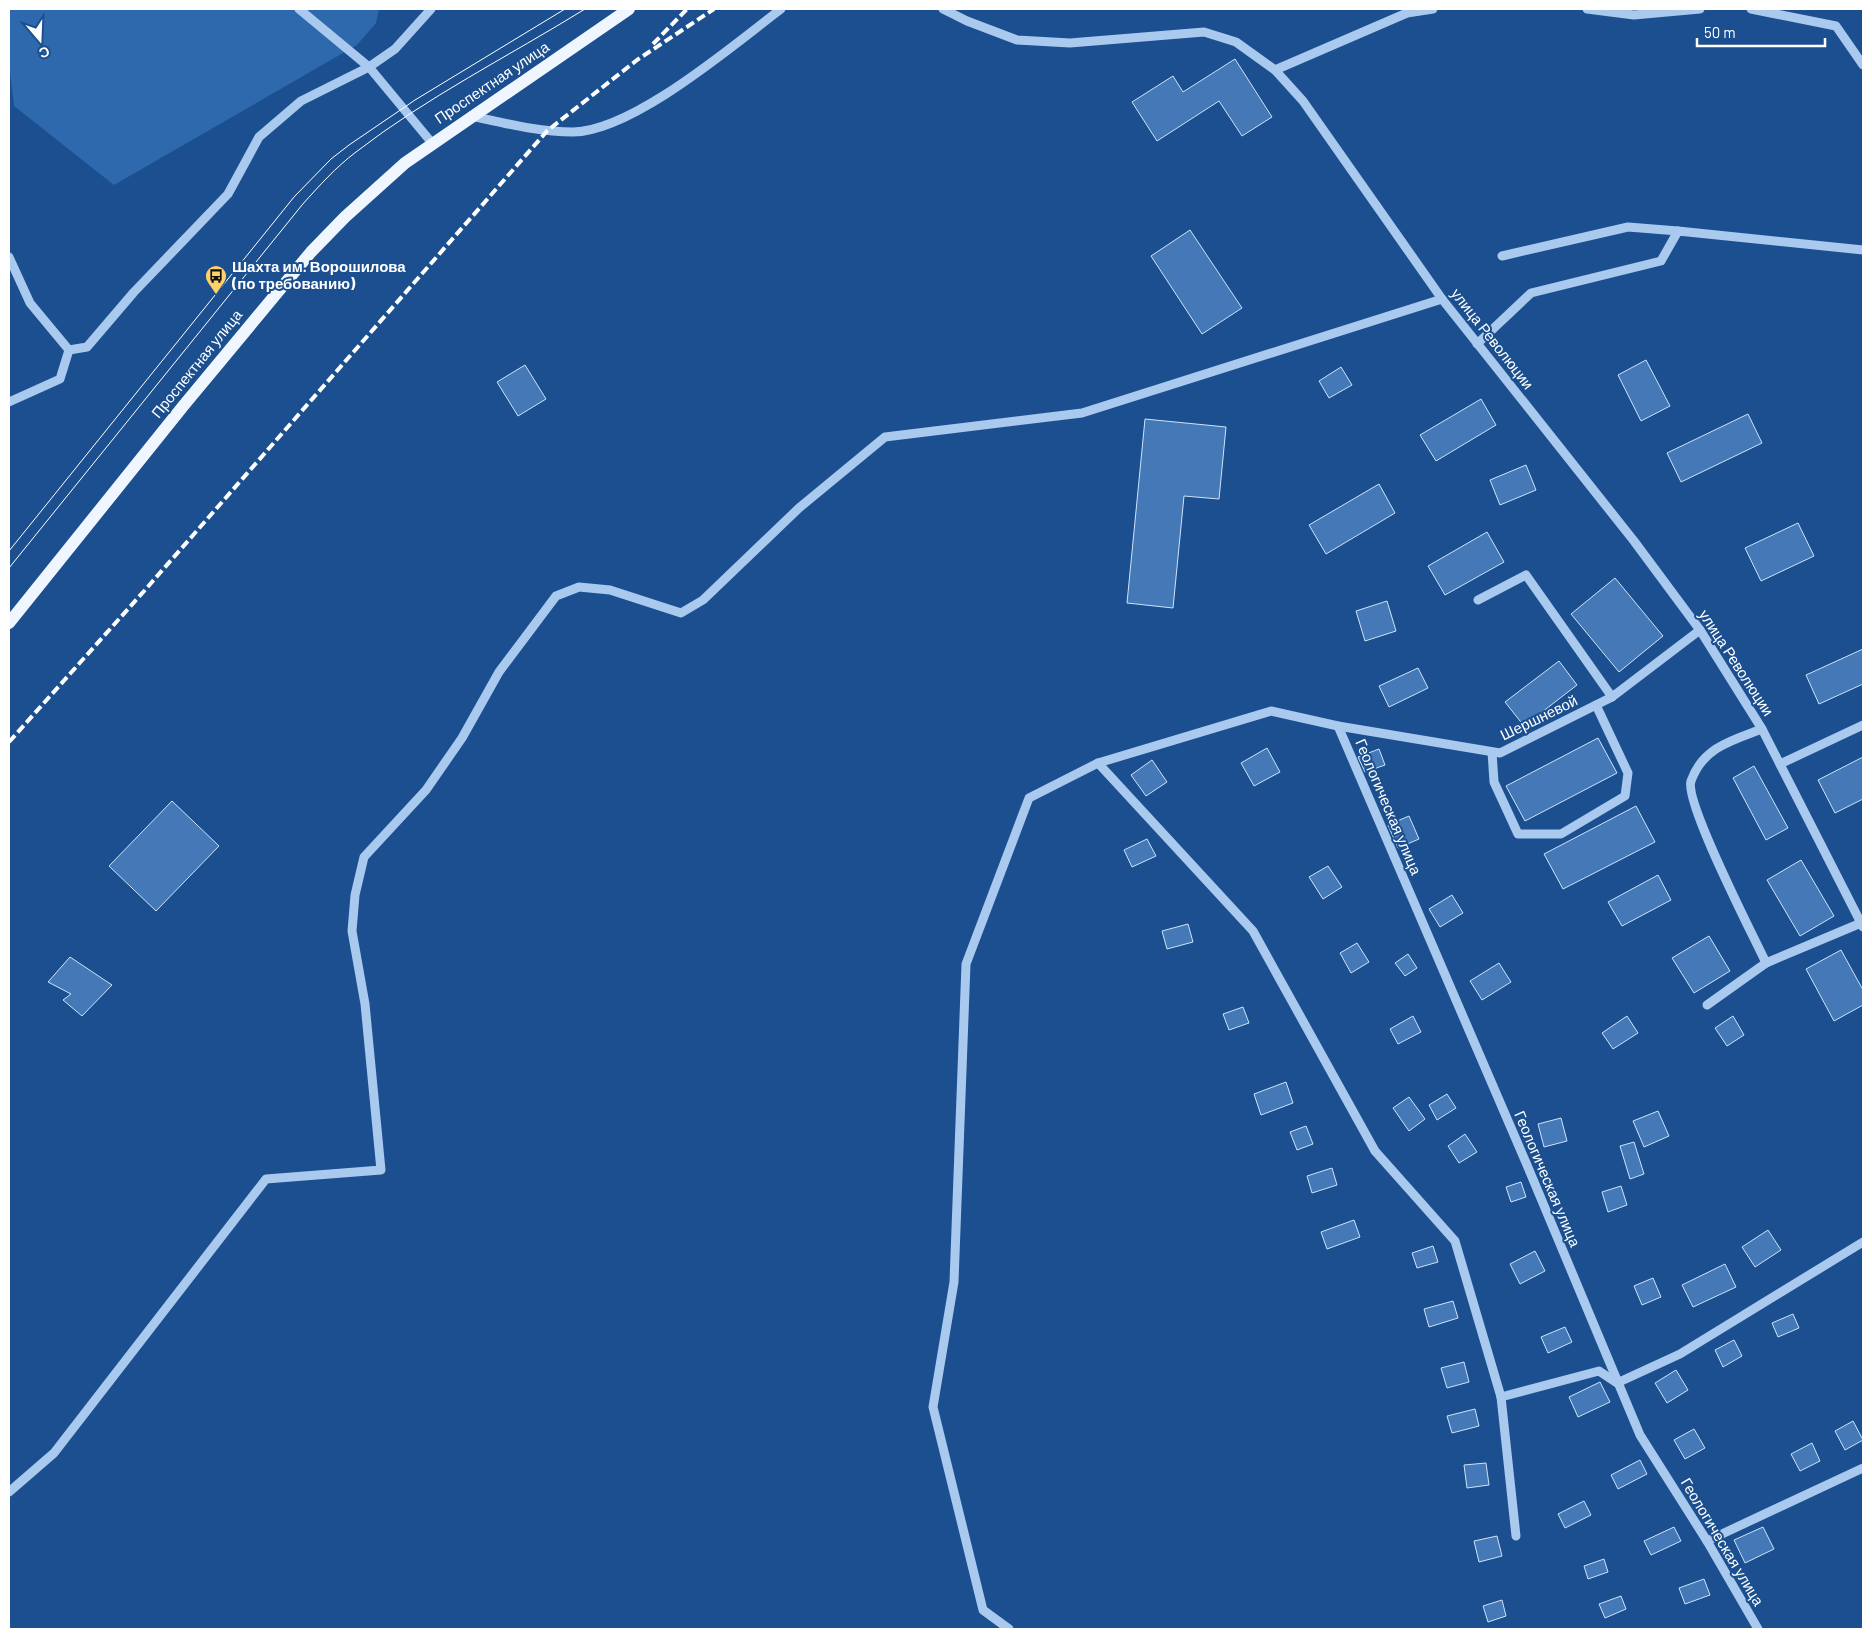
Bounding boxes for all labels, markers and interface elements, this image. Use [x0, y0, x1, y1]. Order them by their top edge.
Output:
north arrow [15, 15, 65, 65]
scale bar [1697, 15, 1824, 47]
text: 50 m [1704, 23, 1736, 41]
street label: Проспектная улица [431, 37, 553, 127]
text: С [37, 43, 52, 62]
place label: Шахта им. Ворошилова (по требованию) [231, 257, 406, 292]
bus stop icon: Шахта им. Ворошилова (по требованию) [204, 264, 228, 295]
street label: улица Революции [1448, 284, 1538, 392]
street label: Проспектная улица [147, 305, 246, 421]
street label: улица Революции [1696, 606, 1778, 719]
street label: Шершневой [1497, 691, 1580, 744]
street label: Геологическая улица [1352, 736, 1426, 878]
street label: Геологическая улица [1511, 1108, 1585, 1250]
street label: Геологическая улица [1678, 1474, 1768, 1609]

